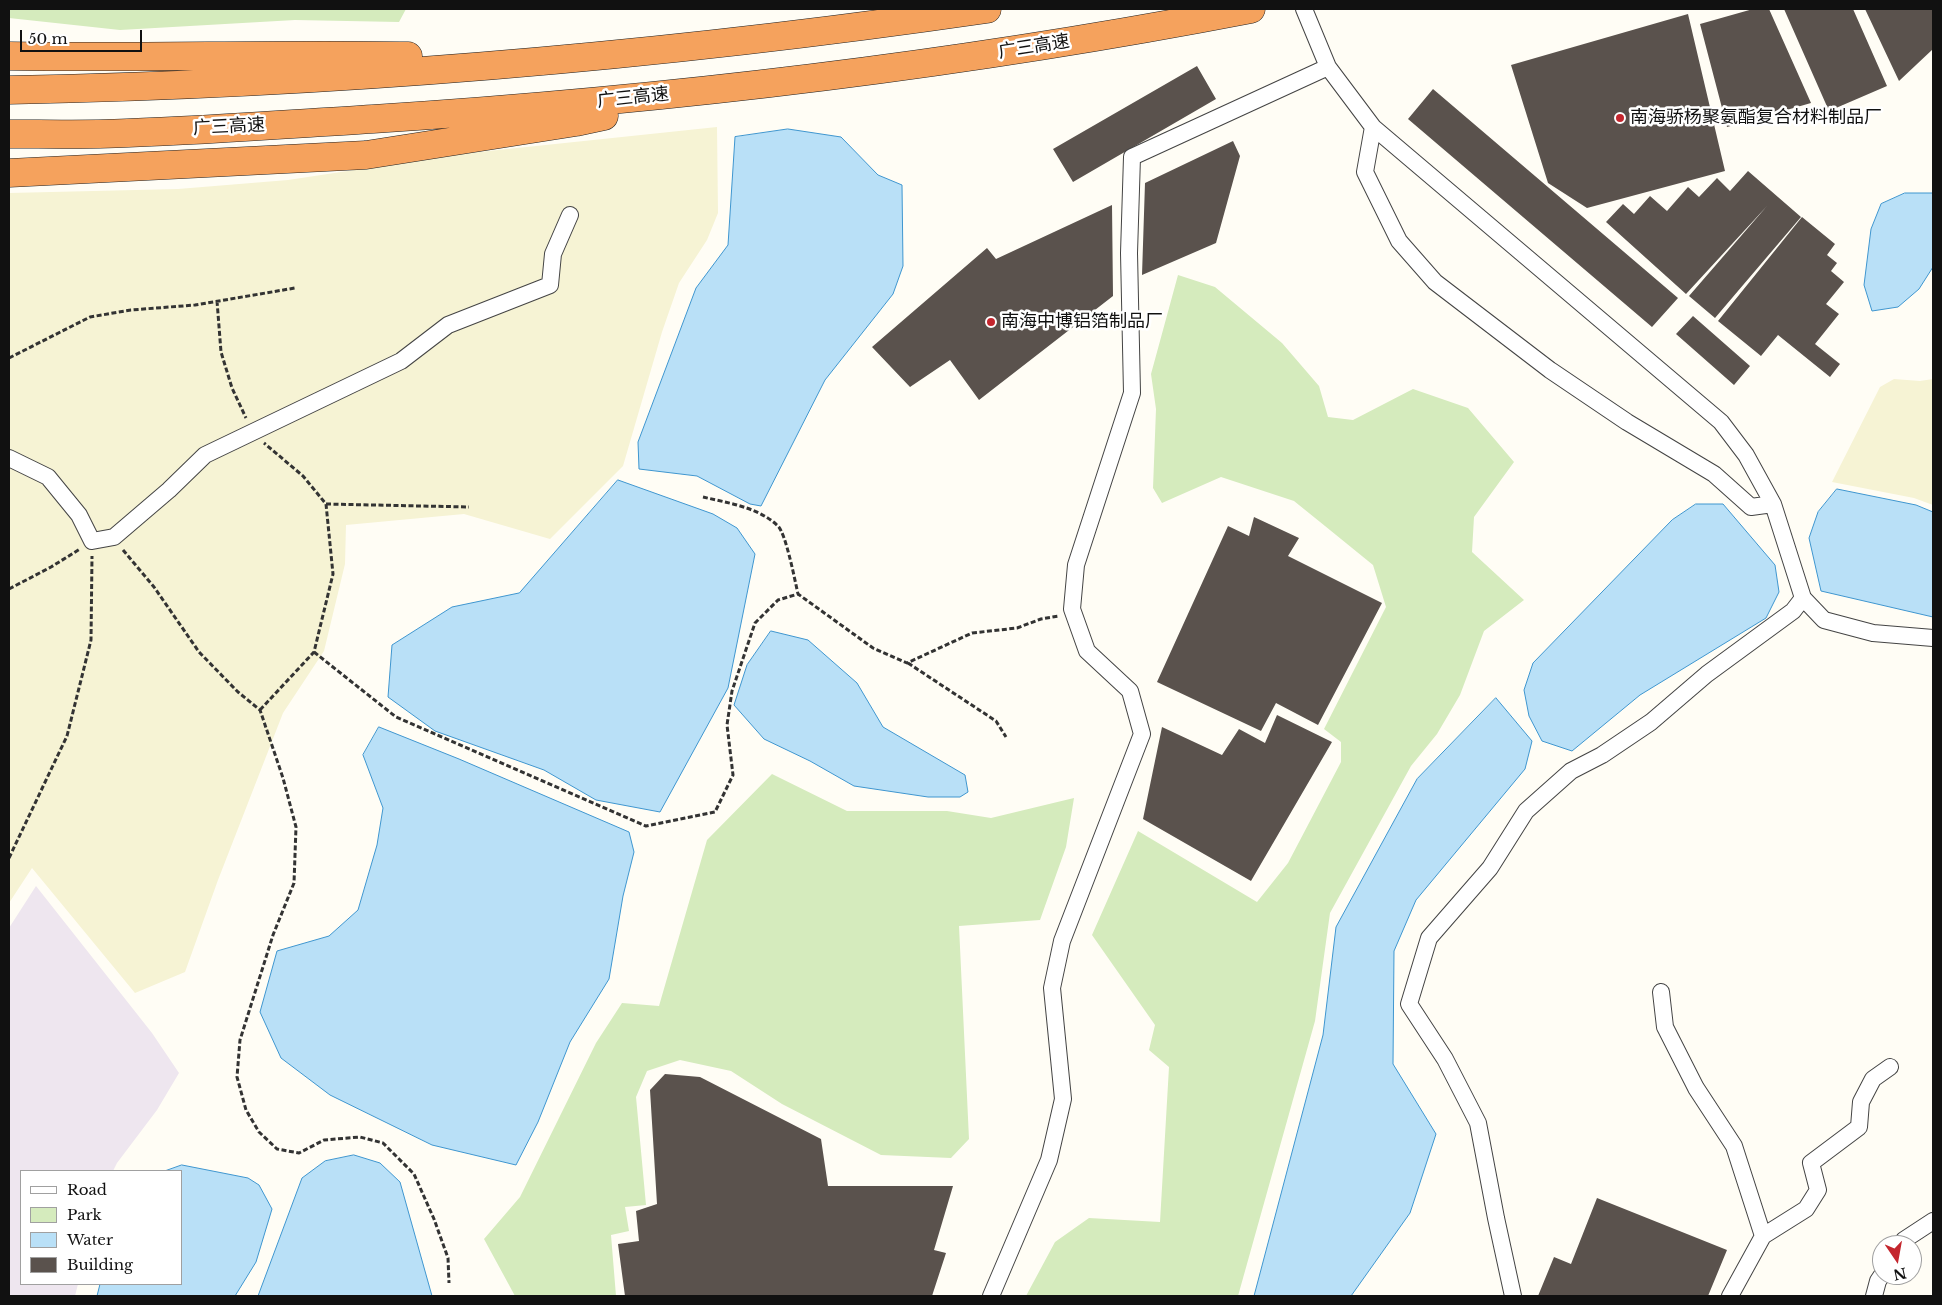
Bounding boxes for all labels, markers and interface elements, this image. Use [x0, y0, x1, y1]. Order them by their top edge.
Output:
scale bar [22, 20, 145, 52]
text: 50 m [28, 29, 68, 48]
street label: 广三高速 [997, 31, 1071, 63]
street label: 广三高速 [596, 83, 670, 113]
place label: 南海骄杨聚氨酯复合材料制品厂 [1630, 107, 1882, 129]
marker: 南海骄杨聚氨酯复合材料制品厂 [1614, 112, 1626, 124]
street label: 广三高速 [192, 114, 266, 140]
place label: 南海中博铝箔制品厂 [1001, 311, 1163, 333]
marker: 南海中博铝箔制品厂 [985, 316, 997, 328]
legend [20, 1170, 182, 1285]
text: Road [67, 1180, 107, 1199]
text: Park [67, 1205, 102, 1224]
text: Water [67, 1230, 113, 1249]
north arrow [1872, 1235, 1922, 1285]
text: Building [67, 1255, 133, 1274]
text: N [1892, 1264, 1908, 1284]

